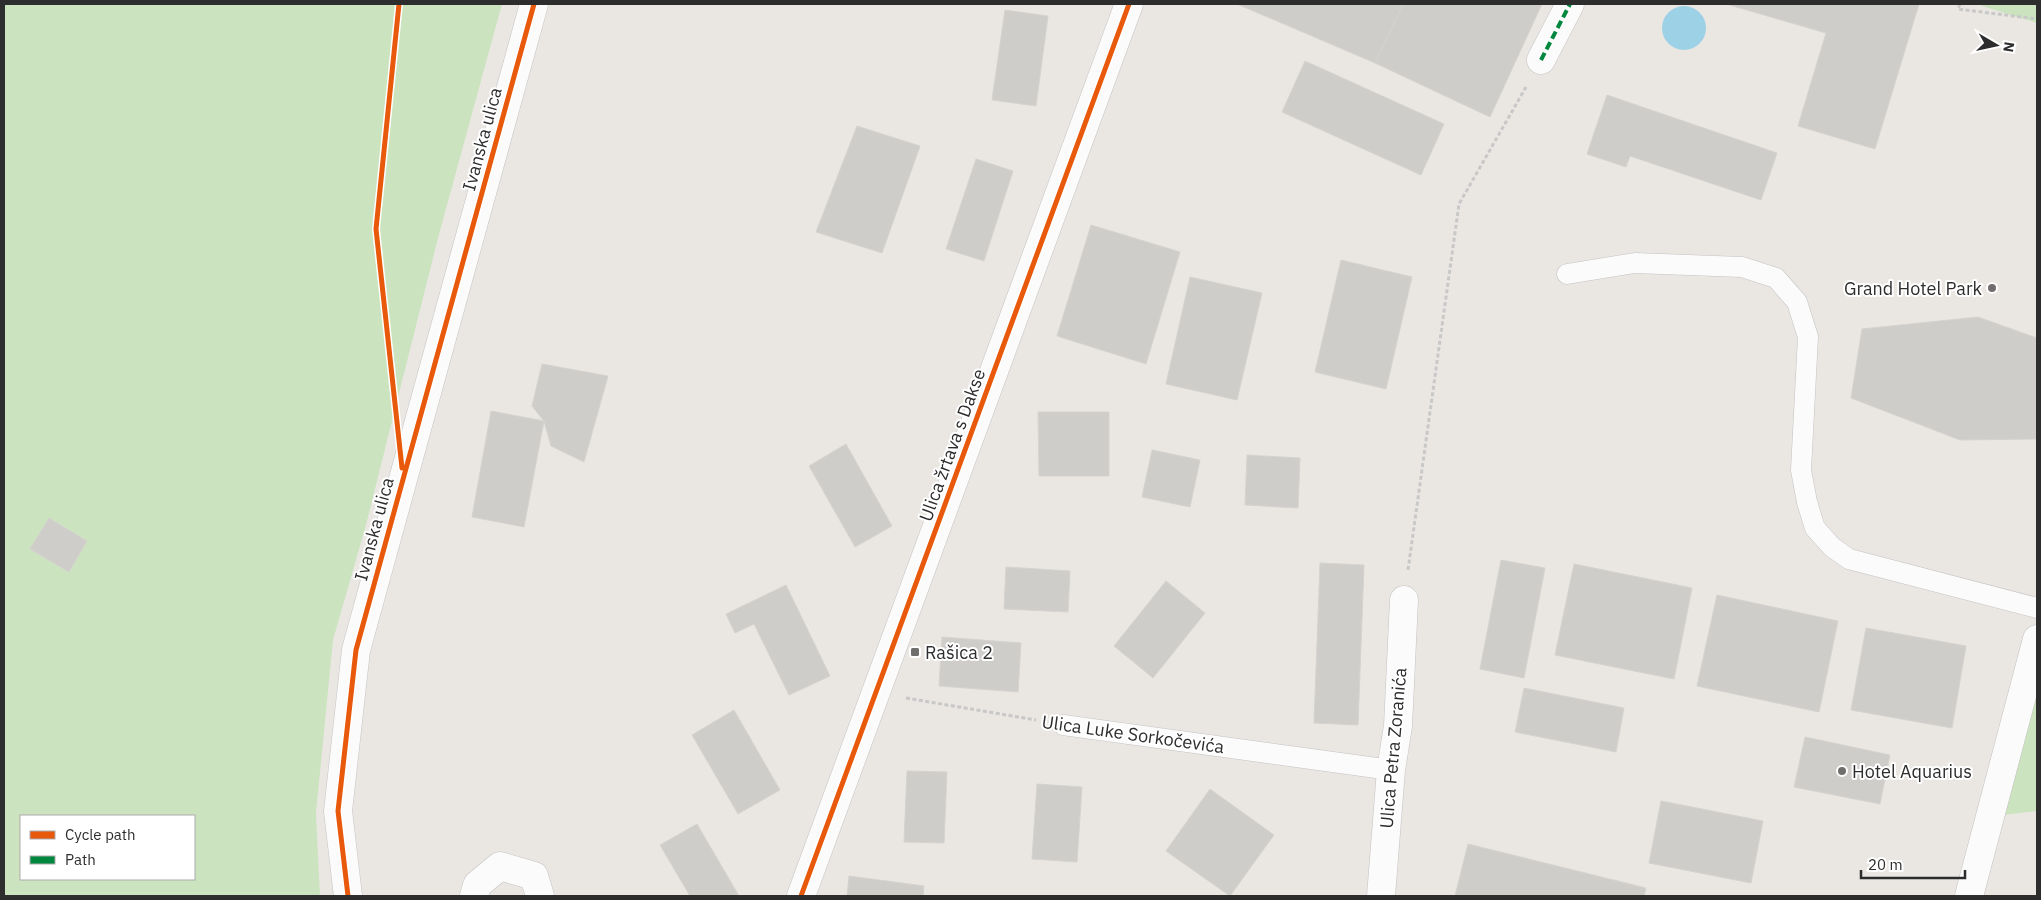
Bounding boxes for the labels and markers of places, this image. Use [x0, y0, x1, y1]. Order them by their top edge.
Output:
place label: Grand Hotel Park [1844, 277, 1983, 300]
marker: Grand Hotel Park [1986, 282, 1998, 294]
place label: Rašica 2 [925, 641, 993, 664]
marker: Rašica 2 [909, 646, 921, 658]
place label: Hotel Aquarius [1852, 760, 1972, 783]
marker: Hotel Aquarius [1836, 765, 1848, 777]

